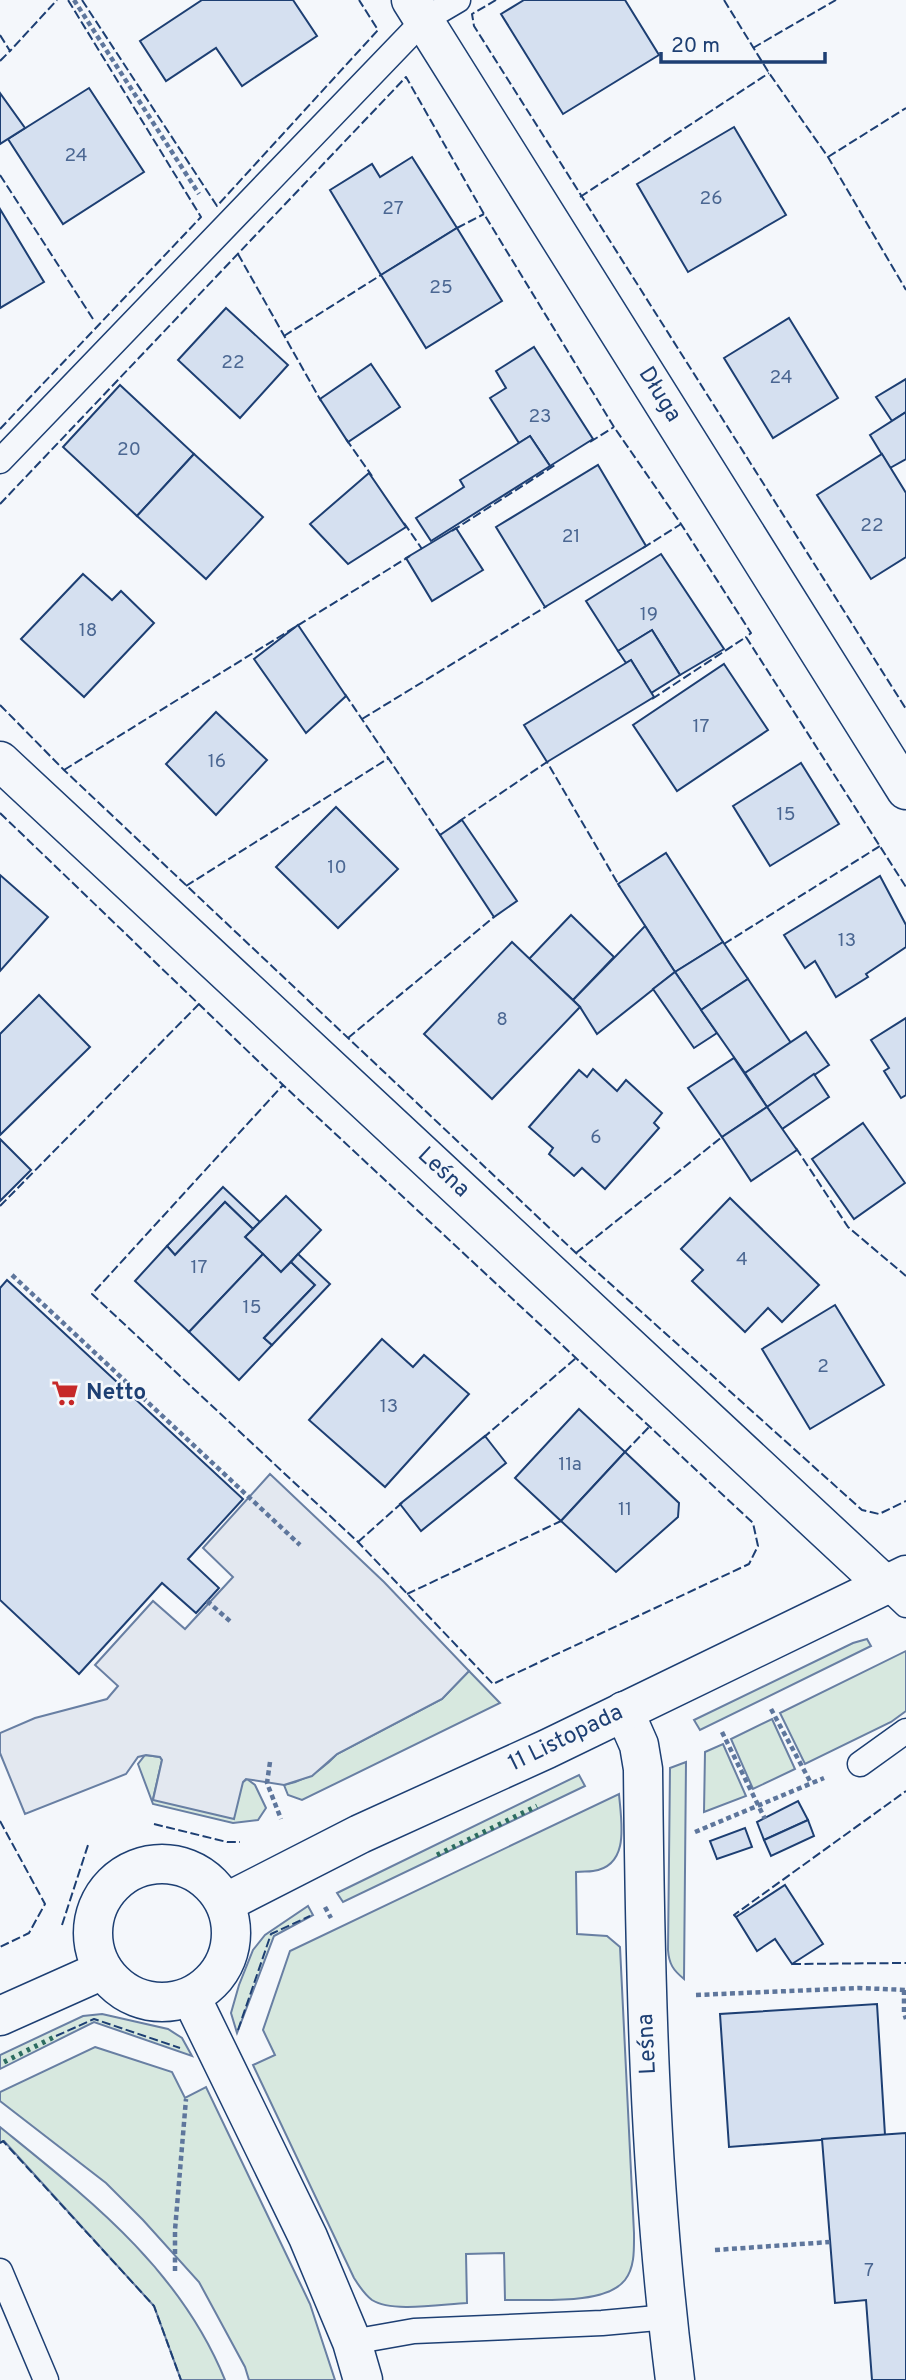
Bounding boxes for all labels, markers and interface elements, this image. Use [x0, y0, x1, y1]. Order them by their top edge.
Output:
scale bar [661, 21, 825, 65]
text: 20 m [671, 33, 720, 60]
house number: 24 [64, 144, 88, 168]
house number: 26 [700, 187, 722, 211]
house number: 27 [382, 197, 404, 221]
house number: 25 [429, 276, 453, 300]
house number: 22 [221, 351, 245, 375]
street label: Długa [631, 362, 687, 428]
house number: 24 [769, 366, 793, 390]
house number: 23 [528, 405, 552, 429]
house number: 20 [117, 438, 141, 462]
house number: 22 [860, 514, 884, 538]
house number: 21 [562, 525, 580, 549]
house number: 19 [640, 603, 658, 627]
house number: 18 [79, 619, 97, 643]
house number: 17 [693, 715, 710, 739]
house number: 16 [208, 750, 226, 774]
house number: 15 [777, 803, 795, 827]
house number: 10 [327, 856, 347, 880]
house number: 13 [838, 929, 856, 953]
house number: 8 [496, 1008, 508, 1032]
house number: 6 [590, 1126, 602, 1150]
street label: Leśna [411, 1142, 475, 1204]
house number: 4 [736, 1248, 748, 1272]
house number: 17 [191, 1256, 208, 1280]
house number: 15 [243, 1296, 261, 1320]
house number: 2 [817, 1355, 829, 1379]
supermarket icon: Netto [50, 1378, 80, 1408]
place label: Netto [86, 1379, 146, 1408]
house number: 13 [380, 1395, 398, 1419]
house number: 11a [558, 1453, 582, 1477]
house number: 11 [618, 1498, 632, 1522]
street label: 11 Listopada [504, 1699, 628, 1779]
street label: Leśna [632, 2013, 664, 2075]
house number: 7 [864, 2259, 874, 2283]

